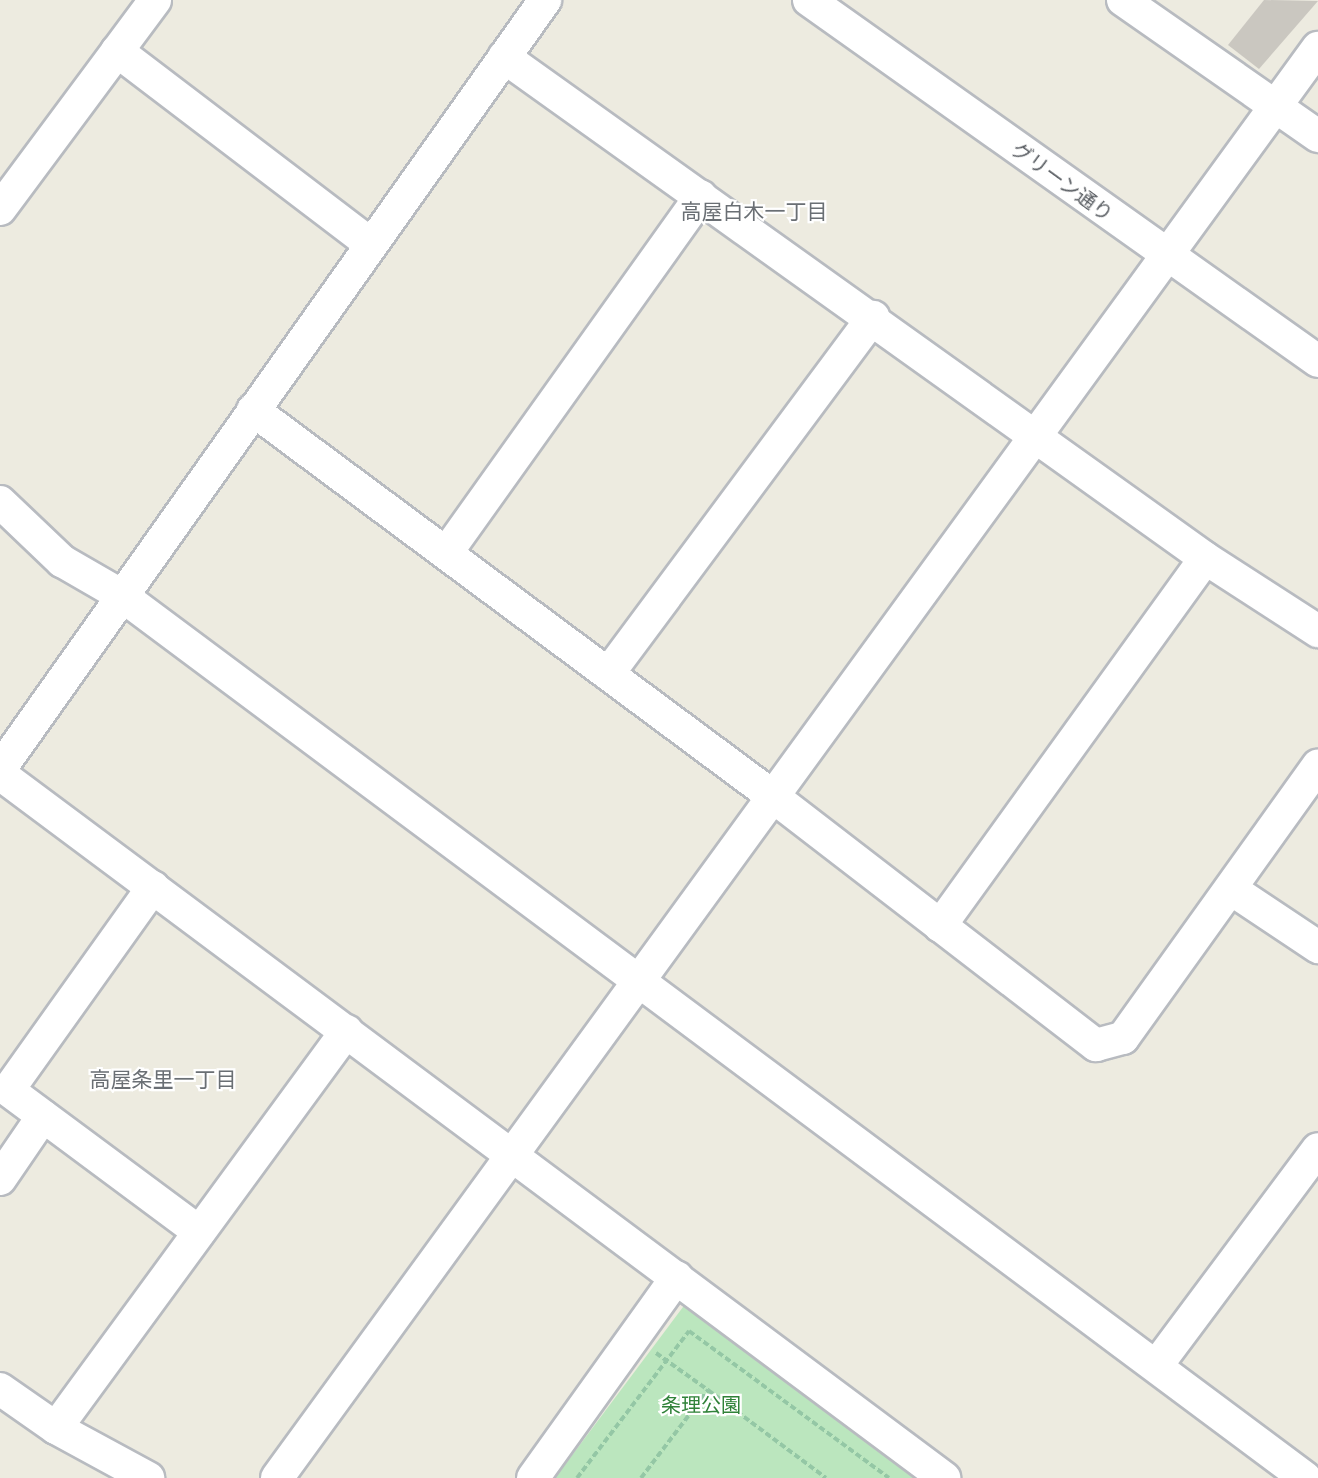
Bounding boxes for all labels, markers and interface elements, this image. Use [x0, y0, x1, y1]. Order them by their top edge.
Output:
street label: グリーン通り [1006, 137, 1118, 227]
district label: 高屋白木一丁目 [681, 199, 827, 225]
district label: 高屋条里一丁目 [90, 1067, 236, 1093]
park label: 条理公園 [661, 1393, 741, 1417]

